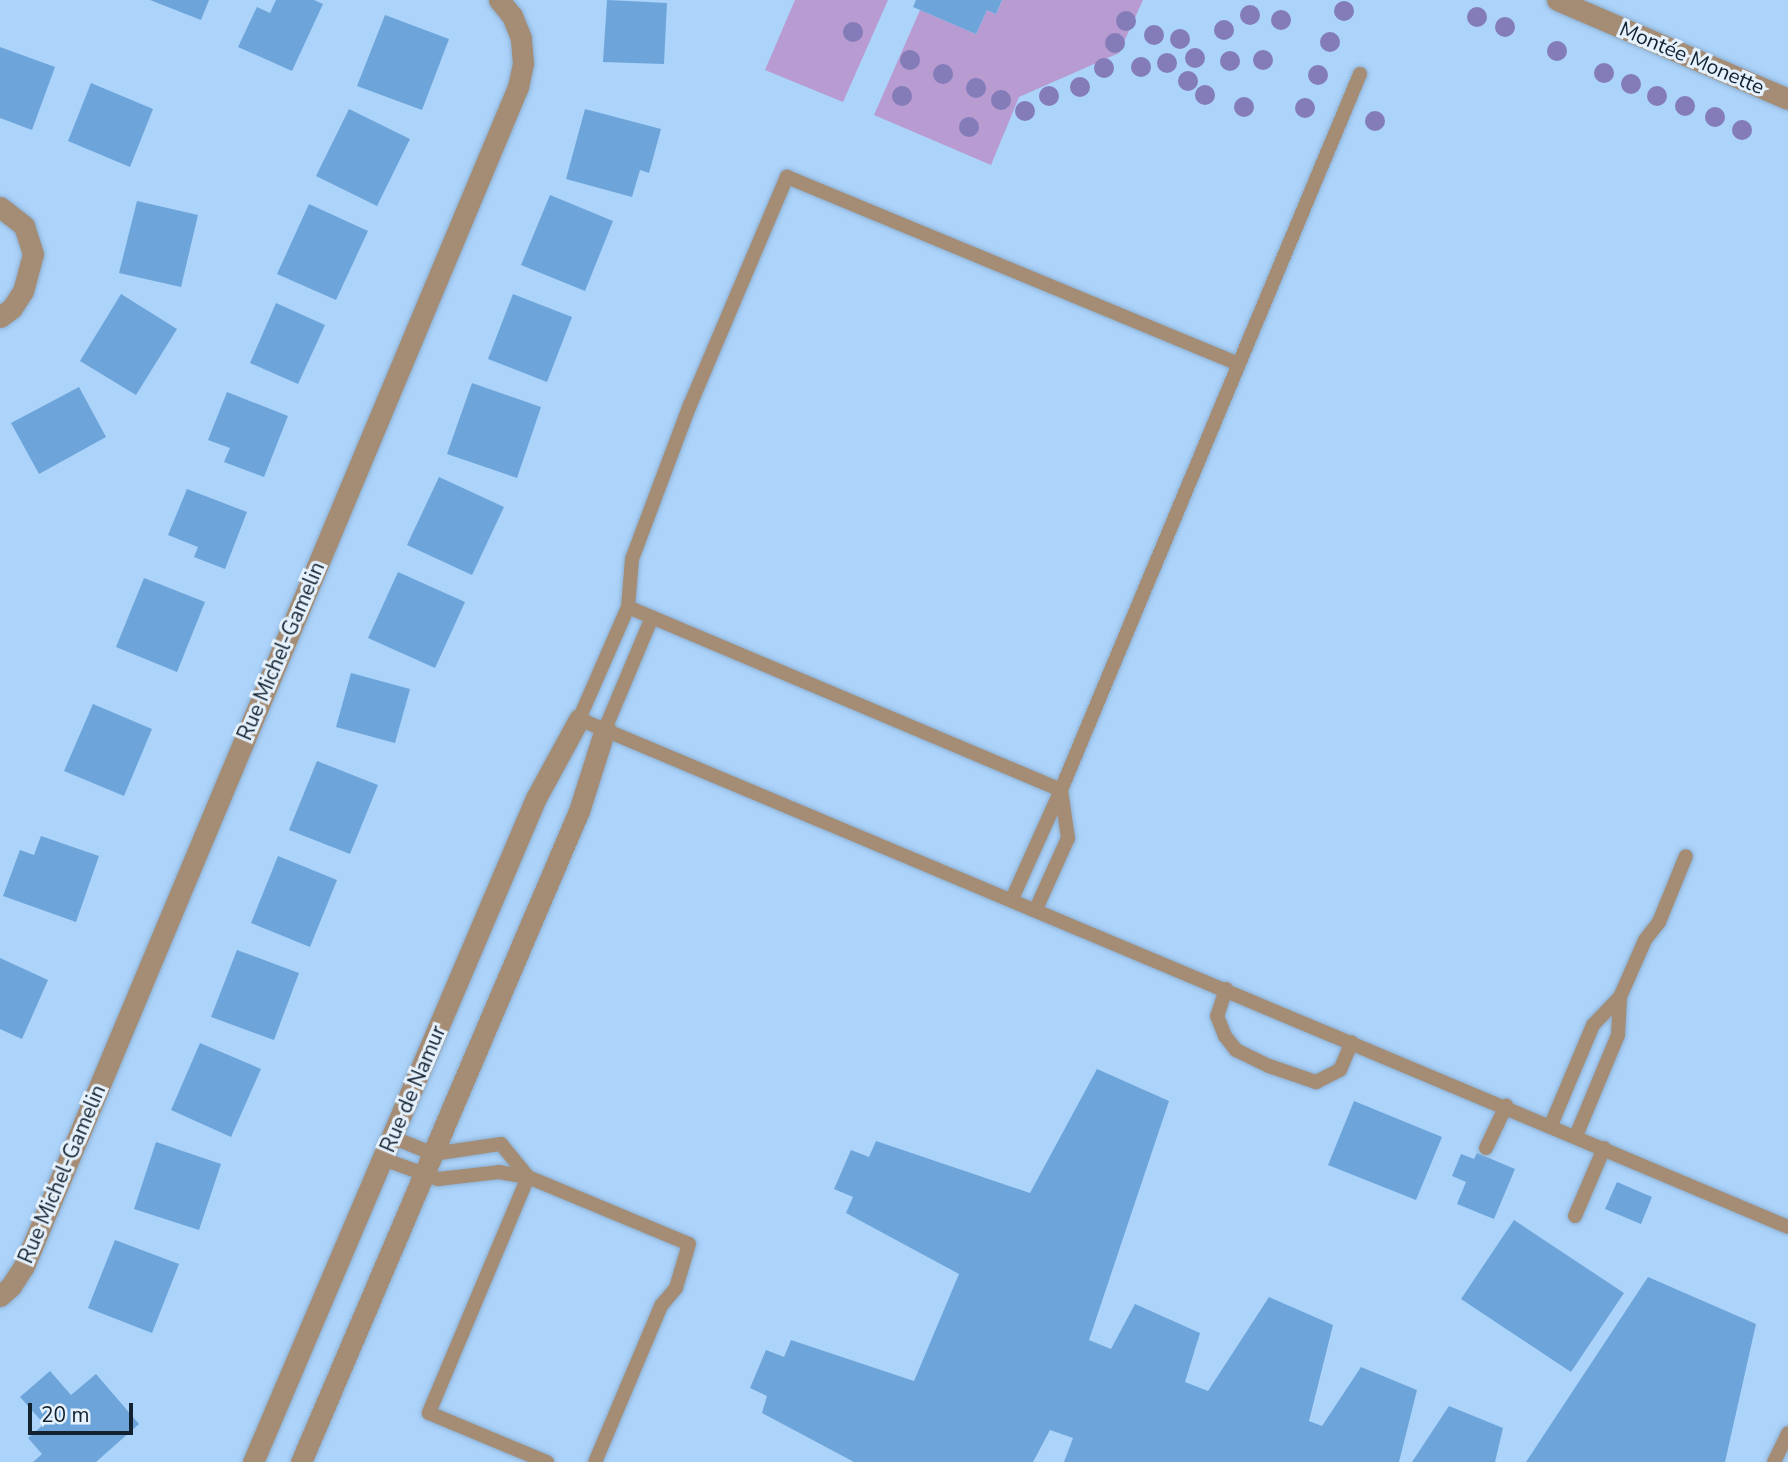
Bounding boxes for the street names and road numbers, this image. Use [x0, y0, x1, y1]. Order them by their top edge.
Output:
street label: Montée Monette [1616, 16, 1768, 100]
street label: Rue Michel-Gamelin [232, 558, 330, 744]
street label: Rue de Namur [375, 1022, 451, 1156]
street label: Rue Michel-Gamelin [13, 1081, 111, 1267]

